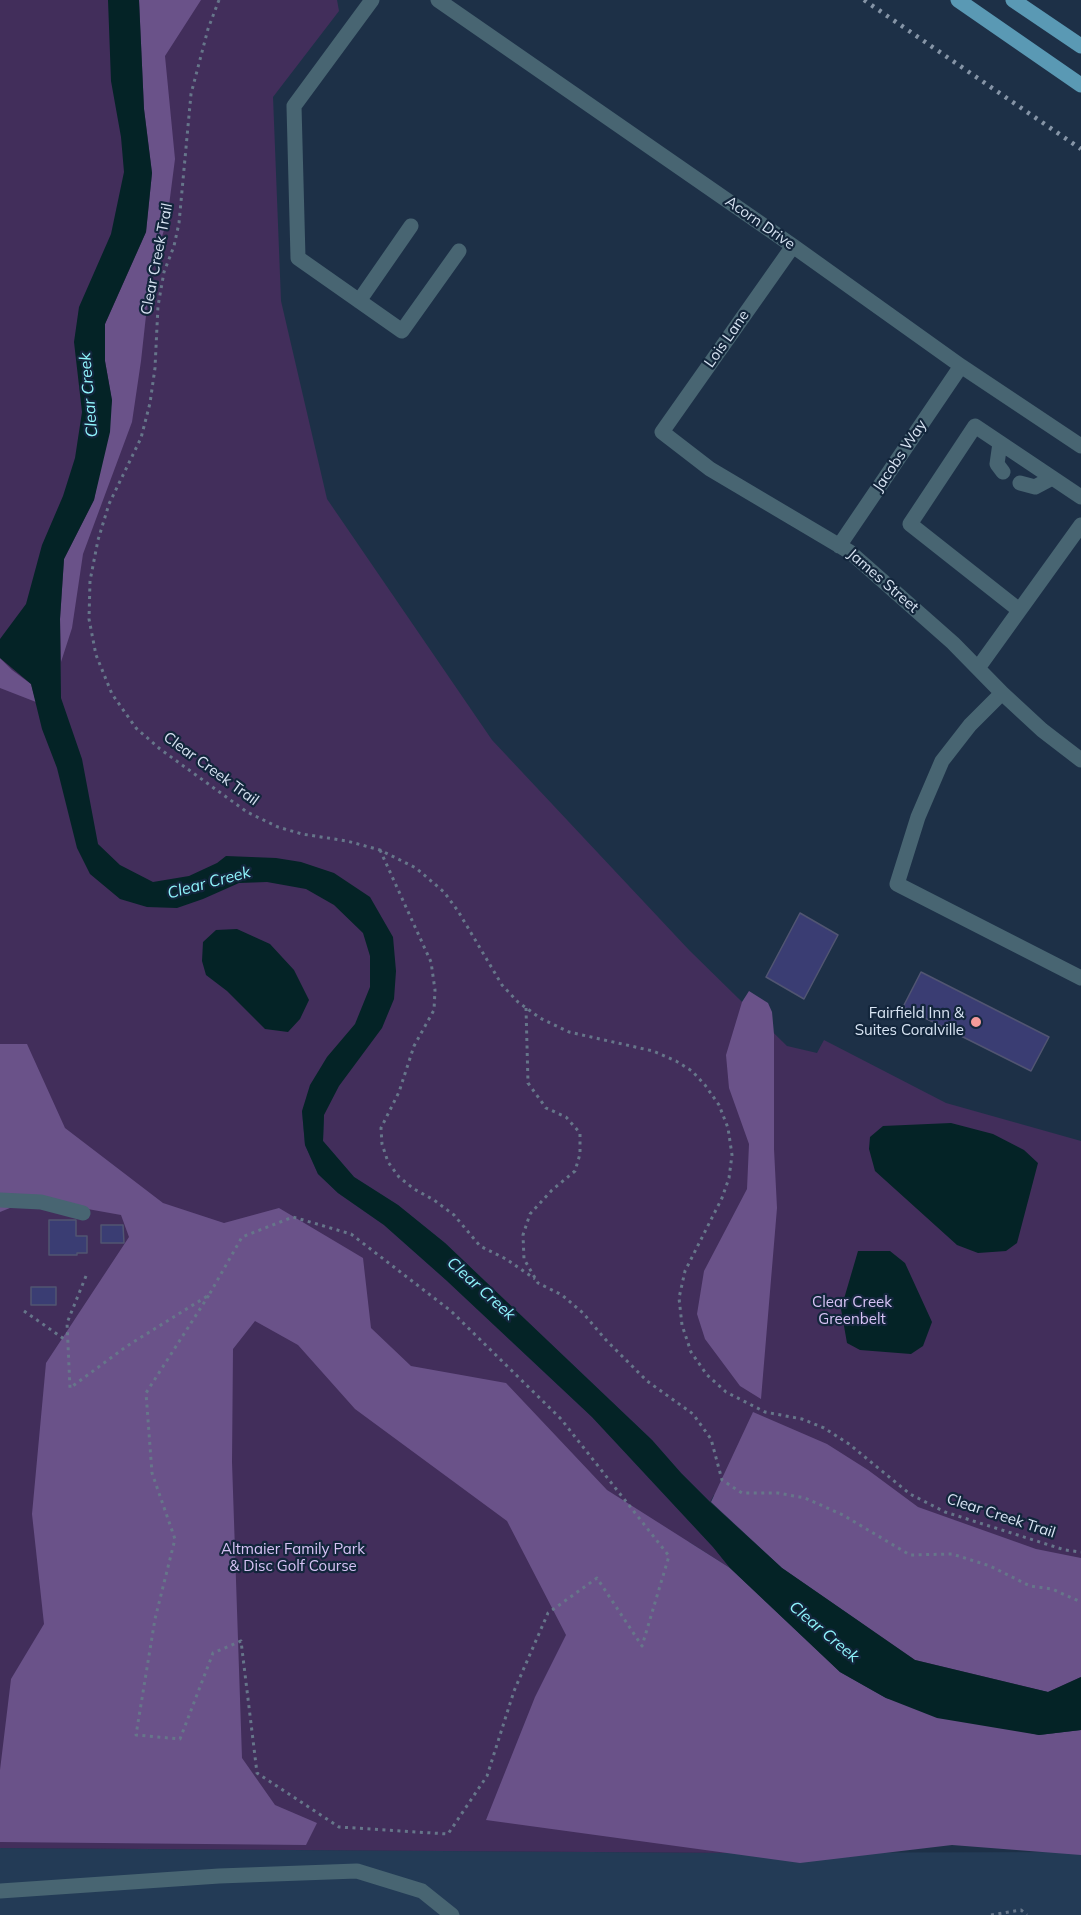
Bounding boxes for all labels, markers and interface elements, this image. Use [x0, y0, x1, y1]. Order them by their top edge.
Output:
street label: Acorn Drive [722, 192, 798, 254]
street label: Clear Creek Trail [137, 202, 177, 316]
street label: Lois Lane [701, 307, 753, 371]
water label: Clear Creek [76, 352, 102, 438]
street label: Jacobs Way [869, 417, 931, 495]
street label: James Street [844, 545, 922, 617]
street label: Clear Creek Trail [160, 728, 262, 810]
water label: Clear Creek [165, 863, 253, 903]
place label: Fairfield Inn & Suites Coralville [855, 1004, 964, 1039]
marker: Fairfield Inn & Suites Coralville [969, 1015, 983, 1029]
water label: Clear Creek [443, 1253, 519, 1325]
park label: Clear Creek Greenbelt [812, 1293, 892, 1328]
street label: Clear Creek Trail [944, 1490, 1058, 1542]
park label: Altmaier Family Park & Disc Golf Course [221, 1540, 365, 1575]
water label: Clear Creek [785, 1597, 863, 1667]

